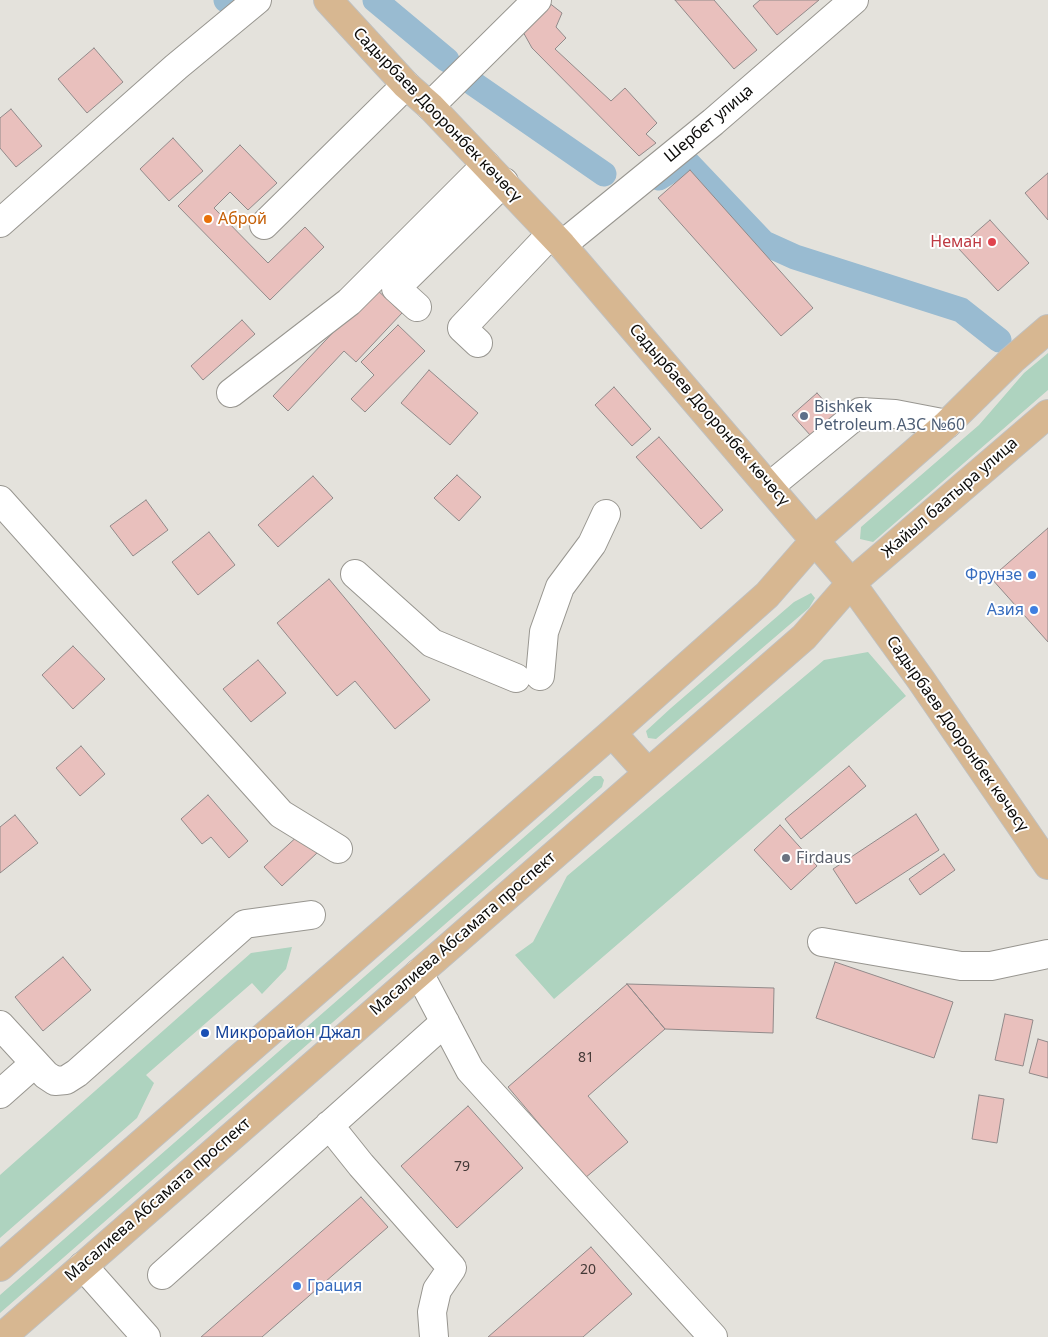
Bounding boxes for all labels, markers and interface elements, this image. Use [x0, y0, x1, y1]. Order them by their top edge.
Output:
street label: Садырбаев Дооронбек көчөсү [349, 24, 525, 206]
street label: Шербет улица [661, 81, 757, 167]
place label: Аброй [218, 209, 267, 229]
marker: Аброй [202, 213, 214, 225]
place label: Неман [930, 232, 982, 252]
marker: Неман [986, 236, 998, 248]
street label: Садырбаев Дооронбек көчөсү [625, 320, 793, 510]
place label: Bishkek Petroleum АЗС №60 [814, 397, 965, 435]
marker: Bishkek Petroleum АЗС №60 [798, 410, 810, 422]
street label: Жайыл баатыра улица [878, 434, 1022, 562]
place label: Фрунзе [965, 565, 1022, 585]
marker: Фрунзе [1026, 569, 1038, 581]
place label: Азия [987, 600, 1024, 620]
marker: Азия [1028, 604, 1040, 616]
street label: Садырбаев Дооронбек көчөсү [882, 632, 1032, 836]
street label: Масалиева Абсамата проспект [366, 848, 560, 1020]
place label: Firdaus [796, 848, 851, 868]
marker: Firdaus [780, 852, 792, 864]
place label: Микрорайон Джал [215, 1023, 361, 1043]
marker: Микрорайон Джал [199, 1027, 211, 1039]
house number: 81 [578, 1050, 594, 1066]
street label: Масалиева Абсамата проспект [61, 1114, 255, 1286]
house number: 79 [454, 1159, 470, 1175]
house number: 20 [580, 1262, 596, 1278]
place label: Грация [307, 1276, 362, 1296]
marker: Грация [291, 1280, 303, 1292]

